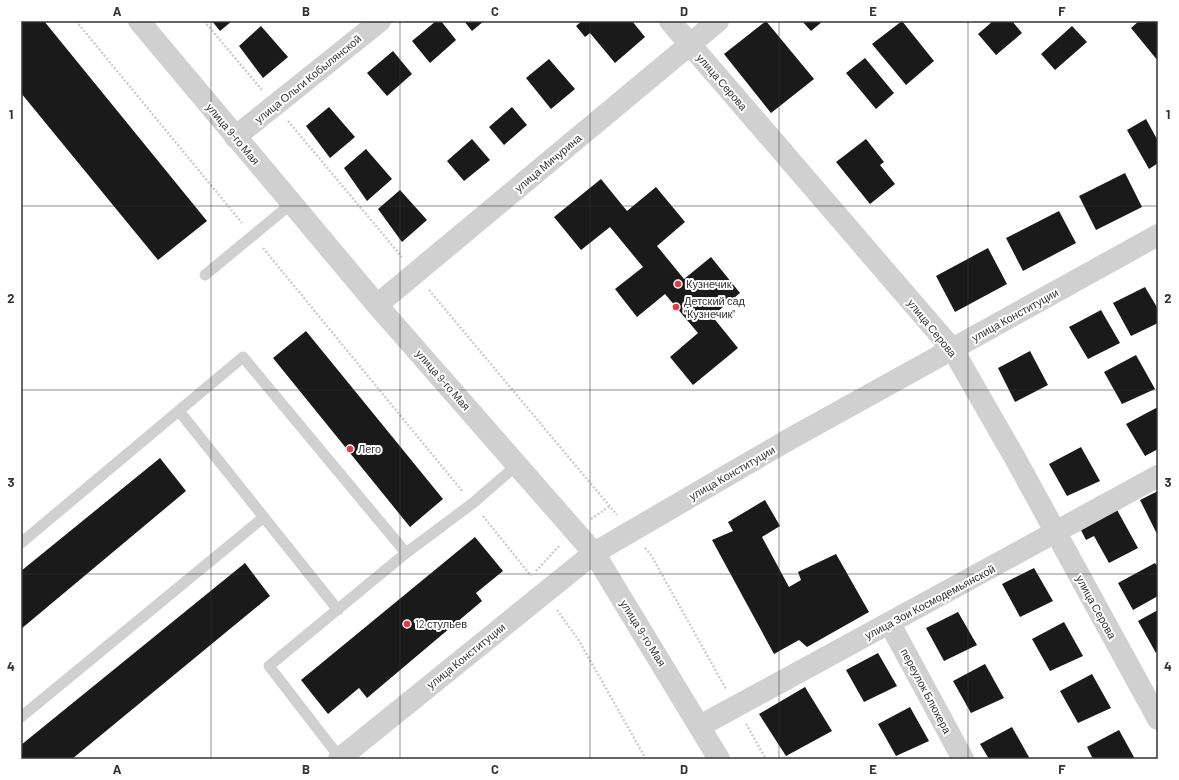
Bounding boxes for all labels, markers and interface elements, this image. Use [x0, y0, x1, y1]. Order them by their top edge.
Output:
text: A [113, 3, 122, 19]
text: B [302, 3, 310, 19]
text: C [491, 3, 499, 19]
text: D [680, 3, 688, 19]
text: E [869, 3, 877, 19]
text: F [1058, 3, 1066, 19]
street label: улица Ольги Кобылянской [252, 32, 364, 126]
street label: улица Серова [694, 51, 751, 113]
street label: улица 9-го Мая [204, 100, 263, 167]
text: 1 [9, 106, 13, 122]
text: 1 [1166, 106, 1170, 122]
street label: улица Мичурина [512, 130, 584, 194]
place label: Кузнечик [686, 277, 732, 290]
marker: Кузнечик [673, 279, 683, 289]
street label: улица Конституции [969, 285, 1060, 344]
text: 2 [7, 290, 15, 306]
text: 2 [1164, 290, 1172, 306]
place label: Детский сад "Кузнечик" [684, 294, 746, 320]
street label: улица Серова [905, 296, 960, 360]
marker: Детский сад "Кузнечик" [671, 302, 681, 312]
street label: улица 9-го Мая [414, 347, 473, 413]
place label: Лего [358, 442, 381, 455]
street label: улица Конституции [687, 443, 777, 502]
marker: Лего [345, 444, 355, 454]
text: 3 [7, 474, 15, 490]
text: 3 [1164, 474, 1172, 490]
street label: улица Зои Космодемьянской [862, 562, 997, 641]
street label: улица Серова [1074, 573, 1120, 642]
street label: улица 9-го Мая [618, 597, 669, 668]
place label: 12 стульев [415, 617, 467, 630]
marker: 12 стульев [402, 619, 412, 629]
street label: улица Конституции [424, 620, 507, 691]
street label: переулок Блюхера [899, 646, 955, 736]
text: 4 [7, 658, 15, 674]
text: 4 [1164, 658, 1172, 674]
text: A [113, 761, 122, 777]
text: B [302, 761, 310, 777]
text: C [491, 761, 499, 777]
text: D [680, 761, 688, 777]
text: E [869, 761, 877, 777]
text: F [1058, 761, 1066, 777]

